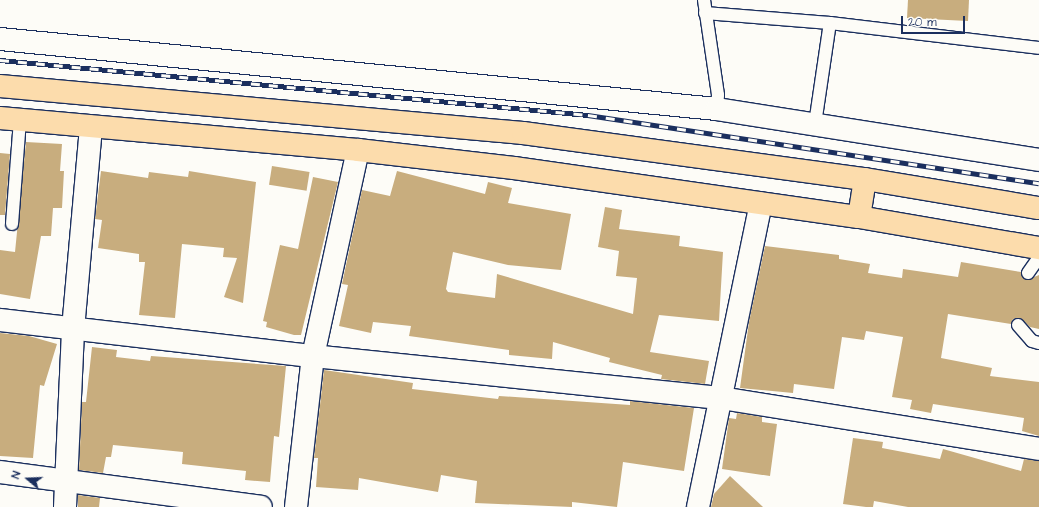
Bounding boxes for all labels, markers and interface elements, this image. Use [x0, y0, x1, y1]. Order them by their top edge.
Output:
scale bar [903, 8, 967, 34]
text: 20 m [908, 14, 937, 31]
north arrow [8, 459, 48, 499]
text: N [8, 469, 24, 481]

